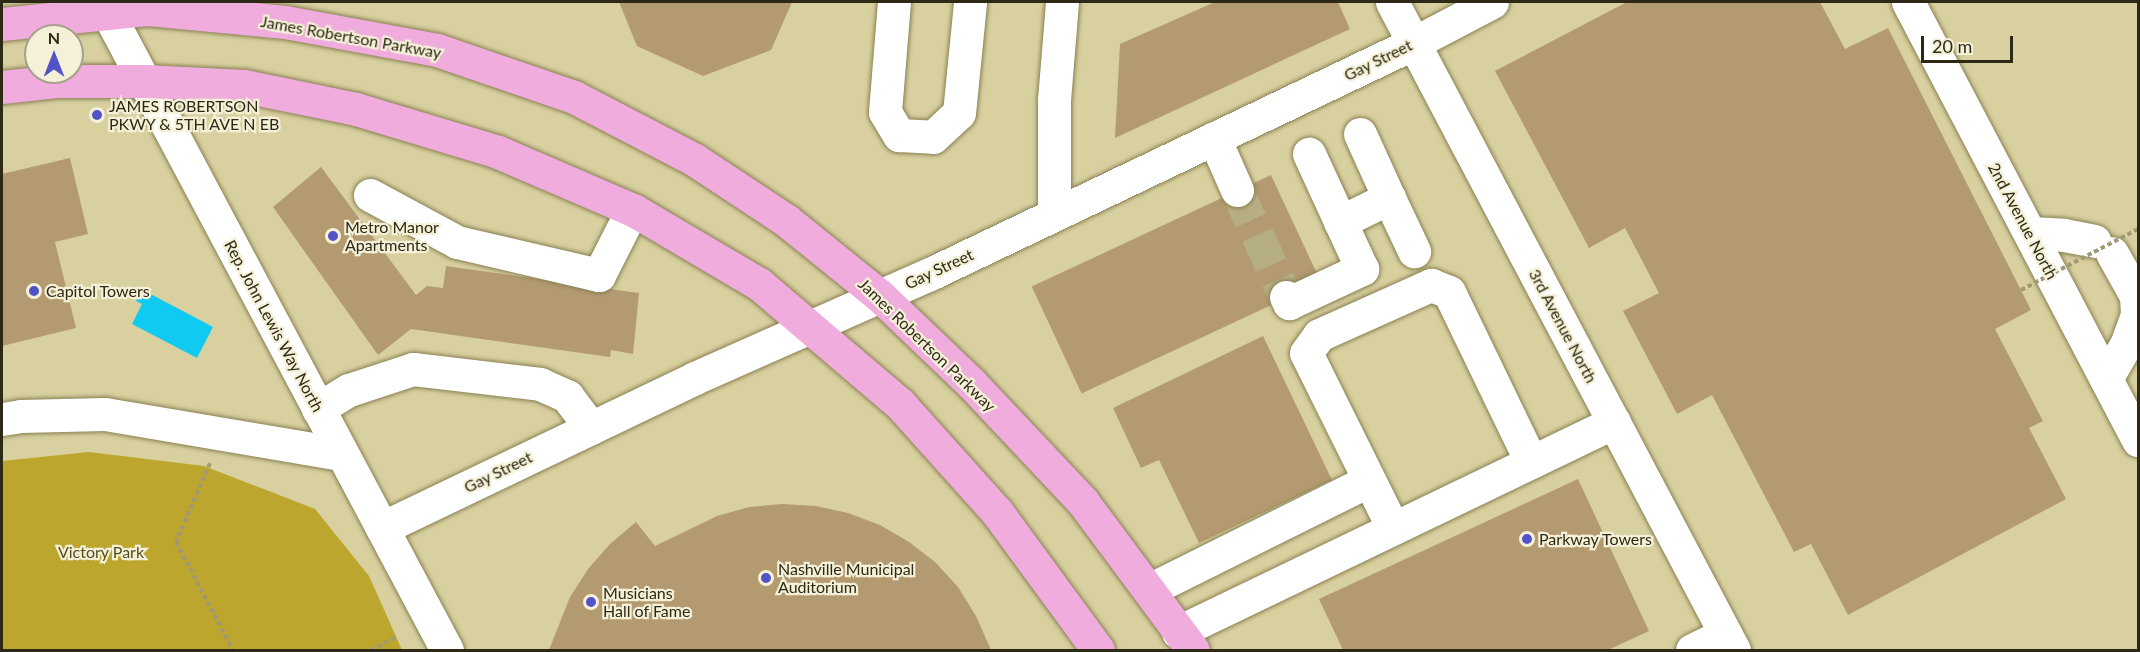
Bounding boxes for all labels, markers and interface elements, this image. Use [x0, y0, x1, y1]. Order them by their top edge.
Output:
street label: James Robertson Parkway [259, 12, 443, 62]
north arrow [24, 24, 84, 84]
scale bar [1924, 24, 2016, 62]
text: N [48, 28, 60, 47]
street label: Gay Street [1341, 35, 1415, 85]
text: 20 m [1932, 35, 1972, 57]
place label: JAMES ROBERTSON PKWY & 5TH AVE N EB [109, 96, 280, 134]
marker: JAMES ROBERTSON PKWY & 5TH AVE N EB [90, 108, 104, 122]
street label: 2nd Avenue North [1984, 159, 2062, 283]
place label: Metro Manor Apartments [345, 217, 439, 255]
marker: Metro Manor Apartments [326, 229, 340, 243]
street label: Rep. John Lewis Way North [220, 236, 328, 416]
street label: Gay Street [901, 245, 977, 293]
street label: 3rd Avenue North [1525, 266, 1601, 386]
street label: James Robertson Parkway [854, 274, 1000, 416]
place label: Capitol Towers [46, 281, 150, 301]
marker: Capitol Towers [27, 284, 41, 298]
street label: Gay Street [461, 447, 535, 497]
place label: Parkway Towers [1539, 529, 1653, 549]
marker: Parkway Towers [1520, 532, 1534, 546]
park label: Victory Park [58, 542, 144, 562]
place label: Nashville Municipal Auditorium [778, 559, 914, 597]
marker: Nashville Municipal Auditorium [759, 571, 773, 585]
place label: Musicians Hall of Fame [603, 583, 691, 621]
marker: Musicians Hall of Fame [584, 595, 598, 609]

